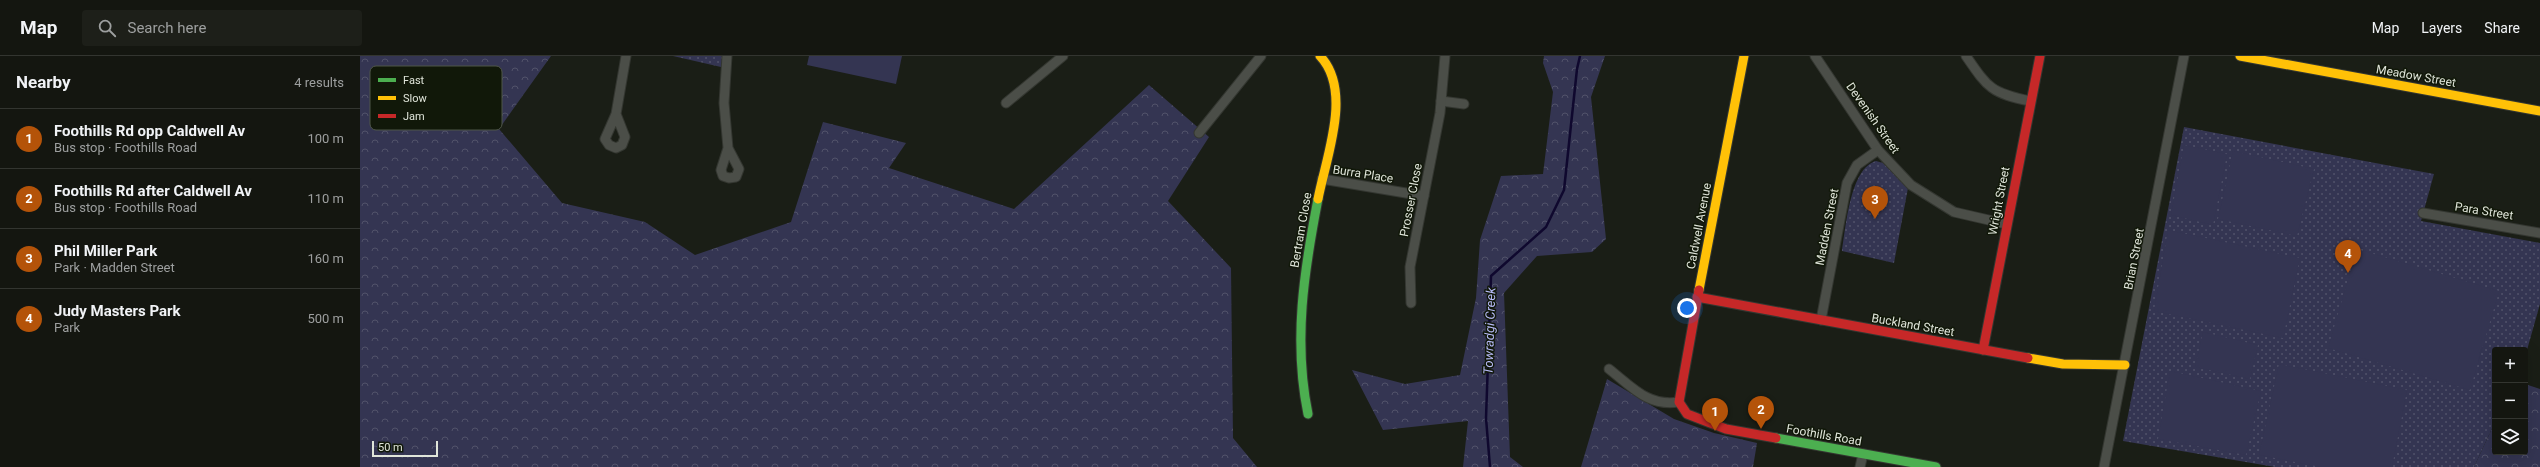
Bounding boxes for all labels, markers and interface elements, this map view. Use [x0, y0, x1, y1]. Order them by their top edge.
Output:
search box [82, 10, 362, 46]
text: Map [20, 16, 58, 39]
icon: search [96, 17, 118, 39]
text: Search here [128, 19, 206, 37]
text: Map [2372, 20, 2399, 36]
text: Layers [2421, 20, 2462, 36]
text: Share [2484, 20, 2520, 36]
street label: Meadow Street [2375, 62, 2457, 90]
legend [370, 66, 502, 130]
text: Nearby [16, 72, 71, 92]
text: Fast [403, 74, 425, 87]
text: 4 results [294, 75, 344, 90]
street label: Devenish Street [1843, 80, 1903, 156]
text: Slow [403, 92, 427, 105]
text: Jam [403, 110, 425, 123]
text: Foothills Rd opp Caldwell Av [54, 122, 245, 140]
text: 1 [25, 131, 33, 146]
text: 100 m [307, 131, 344, 146]
text: Bus stop · Foothills Road [54, 140, 197, 155]
street label: Burra Place [1332, 162, 1394, 186]
street label: Prosser Close [1397, 162, 1425, 238]
street label: Wright Street [1986, 166, 2013, 236]
text: Foothills Rd after Caldwell Av [54, 182, 252, 200]
street label: Caldwell Avenue [1684, 182, 1714, 270]
pin: 3 [1862, 186, 1888, 219]
street label: Madden Street [1813, 187, 1841, 267]
text: 2 [25, 191, 33, 206]
text: 110 m [307, 191, 344, 206]
street label: Bertram Close [1287, 191, 1315, 269]
street label: Para Street [2454, 199, 2514, 223]
text: Bus stop · Foothills Road [54, 200, 197, 215]
street label: Brian Street [2121, 227, 2147, 291]
pin: 4 [2335, 240, 2361, 273]
text: Phil Miller Park [54, 242, 157, 260]
text: 3 [25, 251, 33, 266]
text: 160 m [307, 251, 344, 266]
text: Park · Madden Street [54, 260, 175, 275]
water label: Towradgi Creek [1480, 287, 1499, 375]
your location [1677, 298, 1697, 318]
text: Judy Masters Park [54, 302, 181, 320]
text: 4 [25, 311, 33, 326]
text: 500 m [307, 311, 344, 326]
street label: Buckland Street [1870, 311, 1956, 339]
text: Park [54, 320, 80, 335]
map controls [2492, 347, 2528, 455]
button: + [2492, 347, 2528, 383]
button: − [2492, 383, 2528, 419]
pin: 2 [1748, 396, 1774, 429]
pin: 1 [1702, 398, 1728, 431]
button: layers [2492, 419, 2528, 455]
street label: Foothills Road [1785, 421, 1863, 449]
scale bar [372, 439, 438, 458]
text: 50 m [378, 441, 403, 454]

